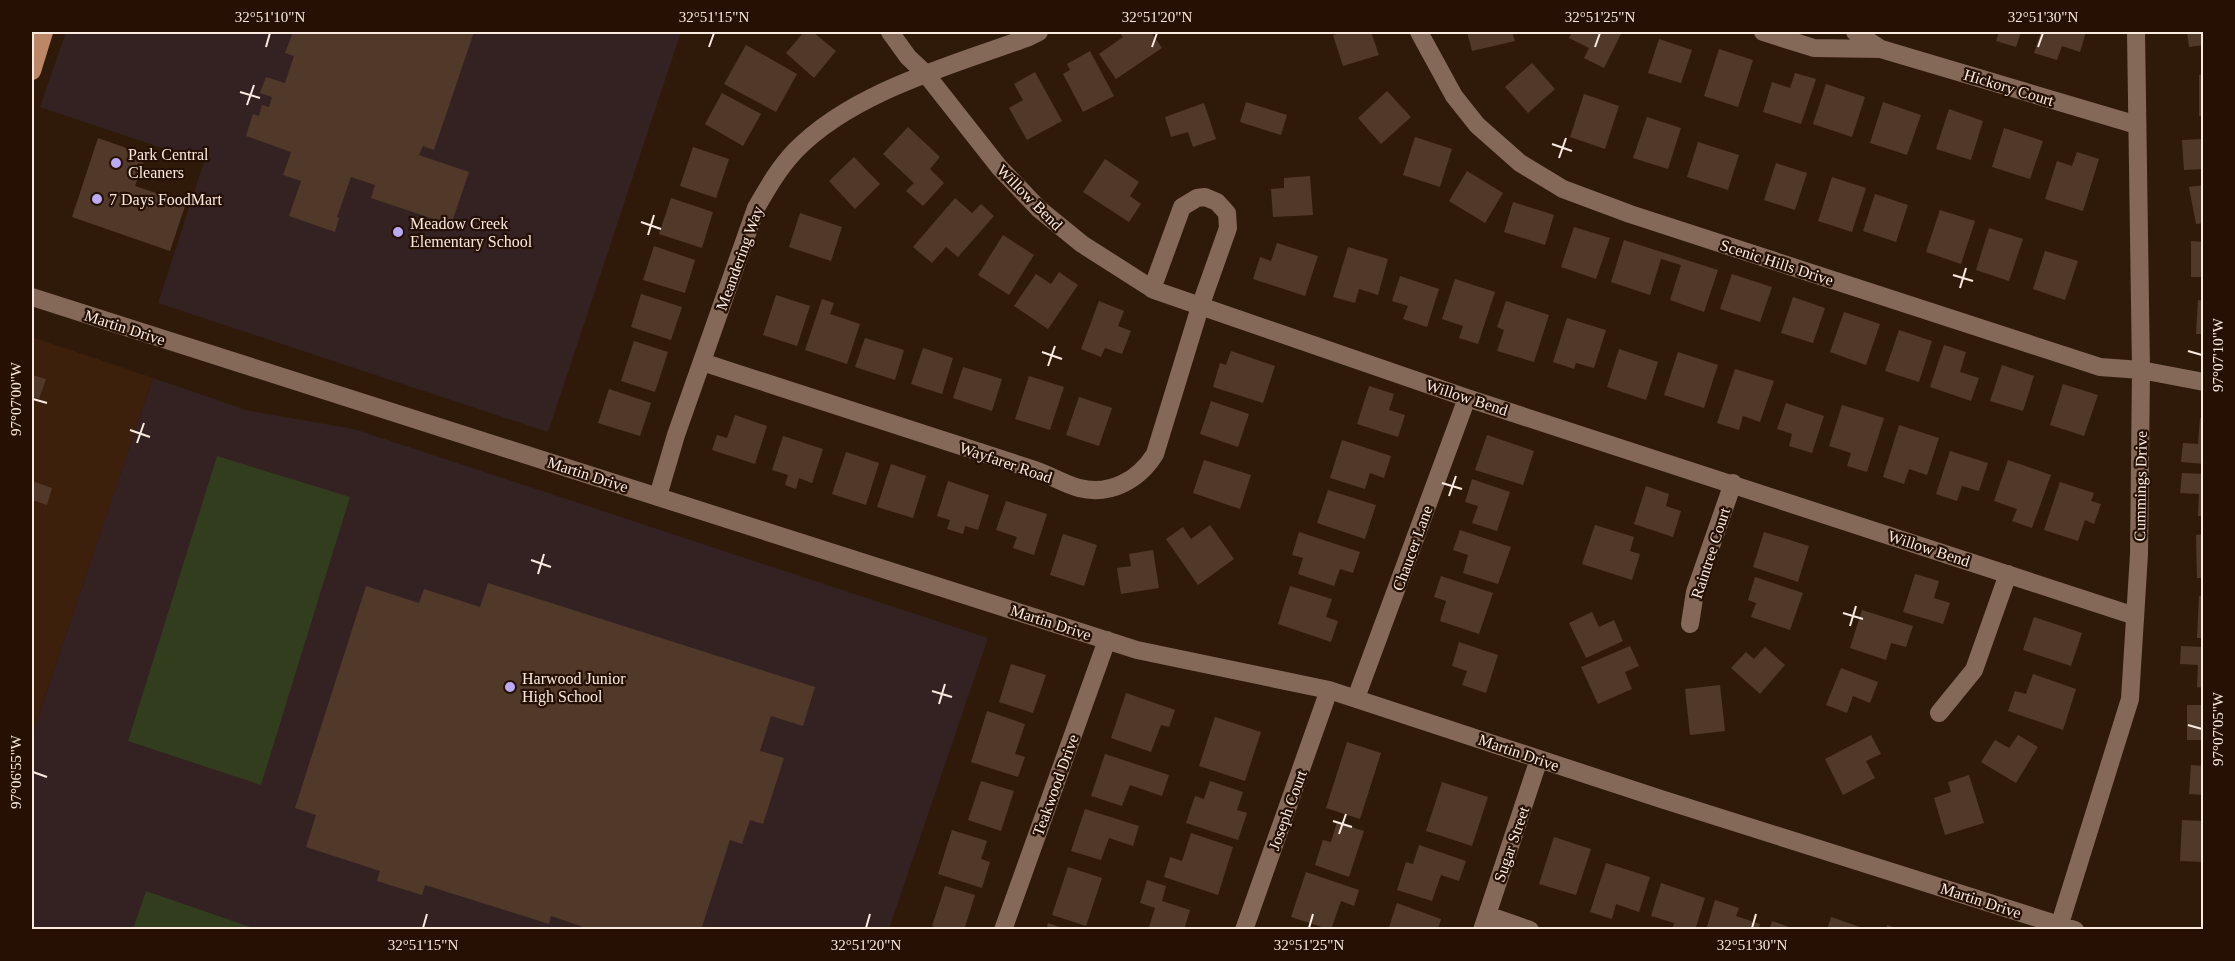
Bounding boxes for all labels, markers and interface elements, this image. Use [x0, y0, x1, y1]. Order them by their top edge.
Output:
text: 32°51'10"N [235, 9, 305, 25]
text: 32°51'15"N [679, 9, 749, 25]
text: 32°51'20"N [1122, 9, 1192, 25]
text: 32°51'25"N [1565, 9, 1635, 25]
text: 32°51'30"N [2008, 9, 2078, 25]
street label: Hickory Court [1962, 66, 2056, 110]
place label: Park Central Cleaners [128, 146, 209, 181]
marker: Park Central Cleaners [109, 156, 123, 170]
street label: Willow Bend [994, 161, 1066, 233]
place label: 7 Days FoodMart [109, 191, 222, 209]
marker: 7 Days FoodMart [90, 192, 104, 206]
street label: Meandering Way [713, 204, 767, 313]
place label: Meadow Creek Elementary School [410, 215, 533, 251]
marker: Meadow Creek Elementary School [391, 225, 405, 239]
street label: Scenic Hills Drive [1718, 236, 1836, 289]
street label: Martin Drive [82, 306, 167, 349]
text: 97°07'10"W [2210, 317, 2226, 392]
text: 97°07'00"W [8, 361, 24, 436]
street label: Willow Bend [1424, 376, 1510, 419]
street label: Cummings Drive [2131, 431, 2151, 542]
street label: Wayfarer Road [957, 439, 1054, 487]
street label: Martin Drive [545, 453, 630, 496]
street label: Chaucer Lane [1389, 503, 1436, 593]
street label: Raintree Court [1688, 505, 1733, 601]
street label: Willow Bend [1886, 527, 1972, 570]
street label: Martin Drive [1008, 601, 1093, 644]
place label: Harwood Junior High School [522, 670, 626, 706]
marker: Harwood Junior High School [503, 680, 517, 694]
text: 97°07'05"W [2210, 691, 2226, 766]
street label: Martin Drive [1476, 731, 1561, 774]
street label: Teakwood Drive [1029, 732, 1082, 838]
text: 97°06'55"W [8, 734, 24, 809]
street label: Joseph Court [1265, 767, 1311, 853]
street label: Sugar Street [1491, 804, 1533, 884]
street label: Martin Drive [1938, 879, 2023, 922]
text: 32°51'15"N [388, 937, 458, 953]
text: 32°51'20"N [831, 937, 901, 953]
text: 32°51'25"N [1274, 937, 1344, 953]
text: 32°51'30"N [1717, 937, 1787, 953]

